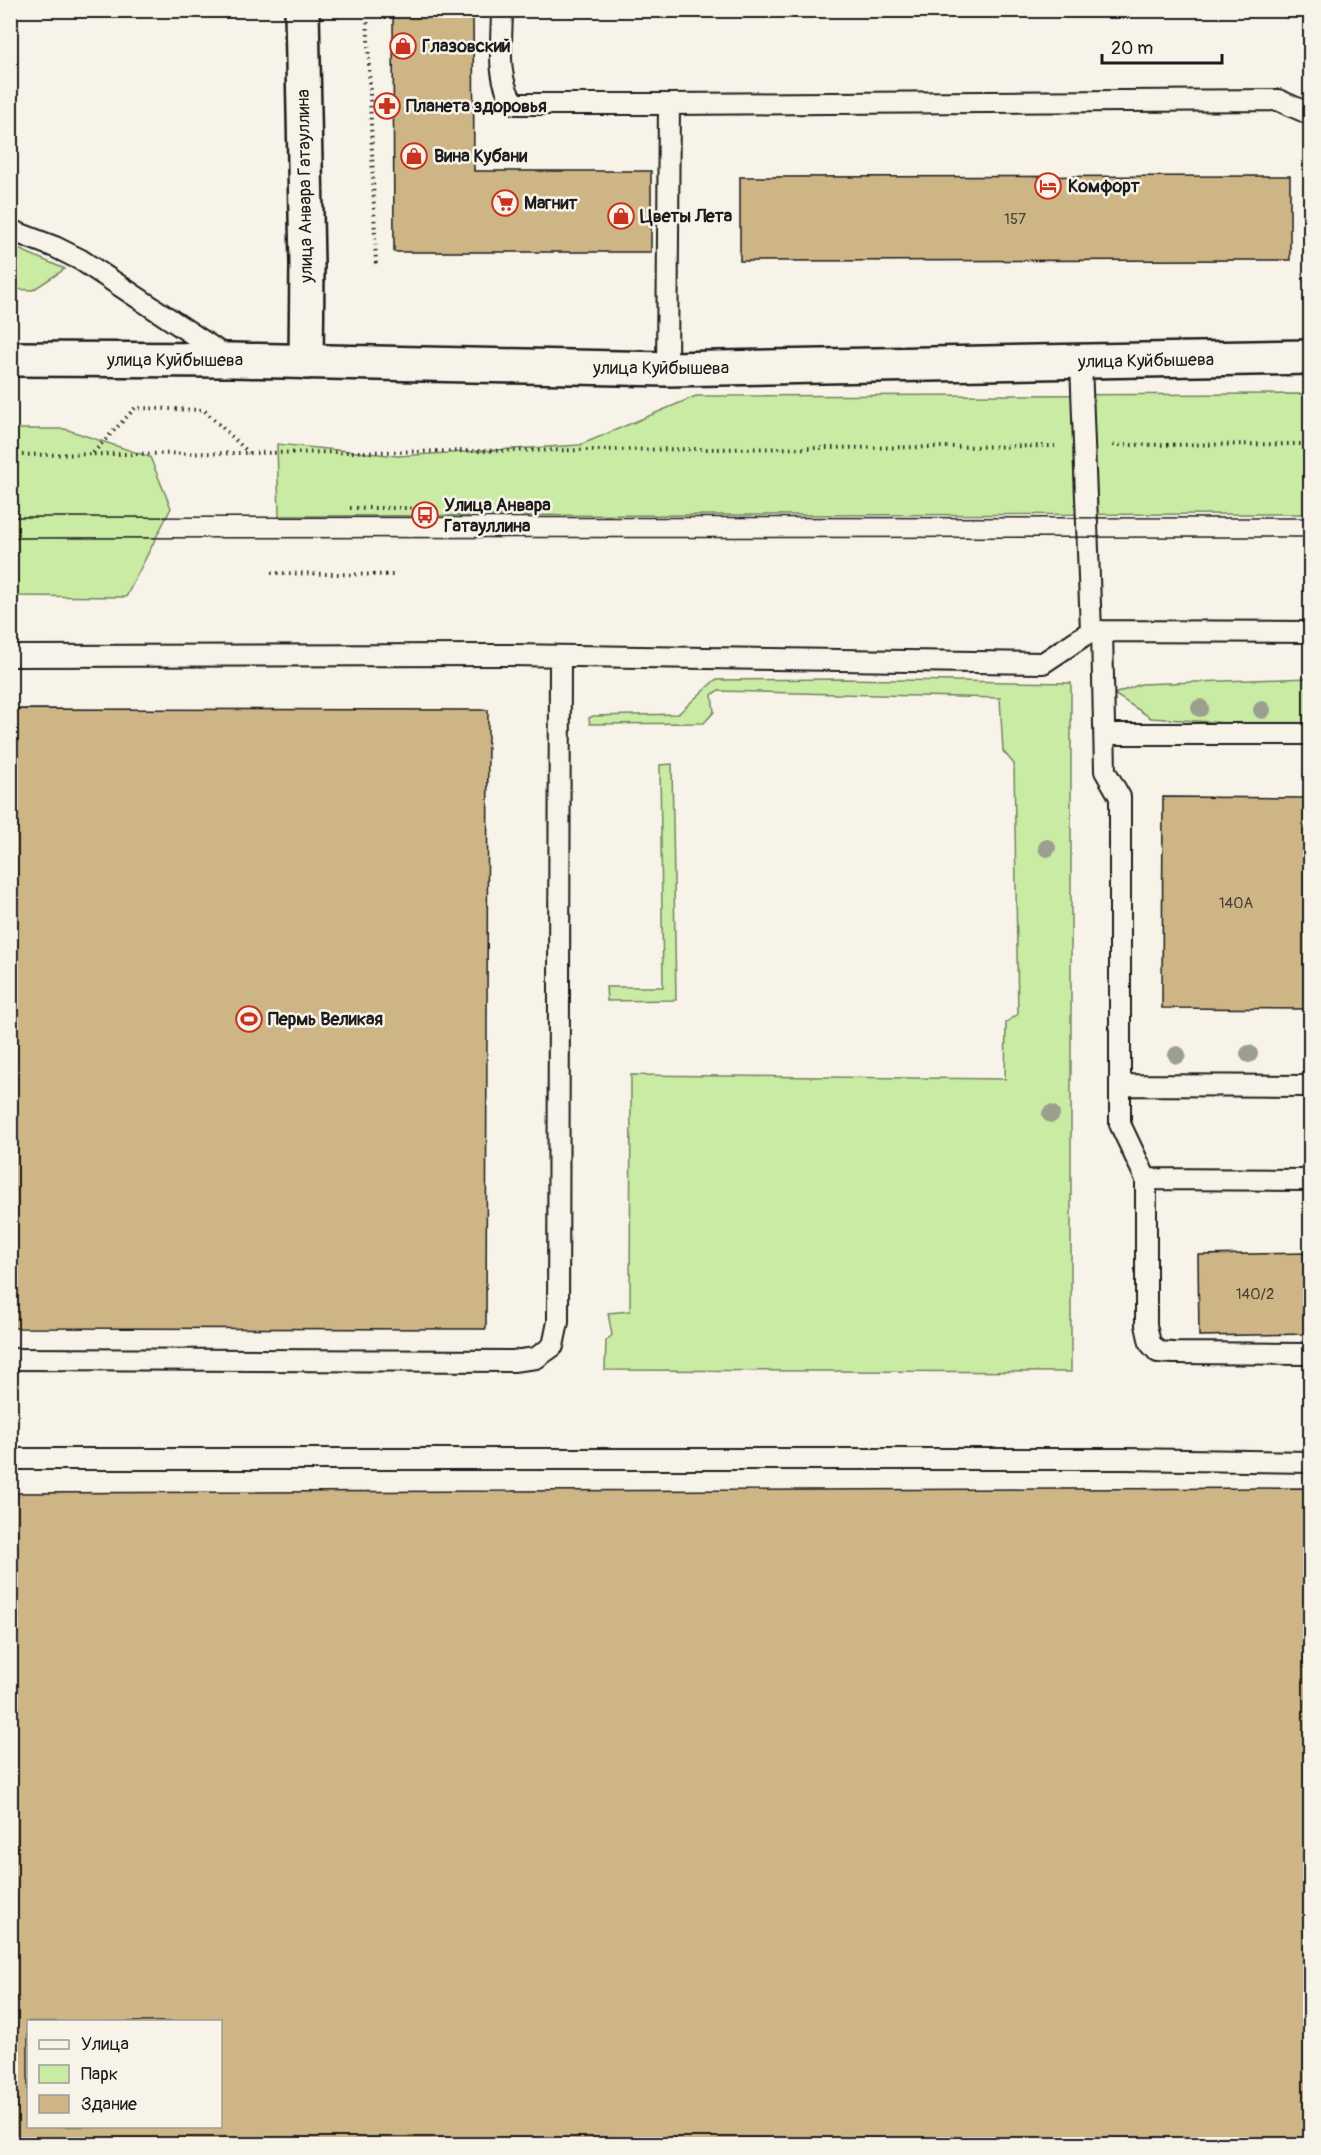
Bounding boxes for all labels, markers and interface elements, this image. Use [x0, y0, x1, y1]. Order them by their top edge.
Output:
scale bar [1102, 27, 1222, 65]
shop icon: Глазовский [388, 31, 418, 61]
place label: Глазовский [422, 35, 511, 58]
text: 20 m [1111, 37, 1153, 60]
street label: улица Анвара Гатауллина [292, 89, 318, 284]
pharmacy icon: Планета здоровья [372, 91, 402, 121]
place label: Планета здоровья [406, 95, 547, 118]
shop icon: Вина Кубани [399, 141, 429, 171]
place label: Вина Кубани [434, 145, 527, 168]
hotel icon: Комфорт [1033, 171, 1063, 201]
place label: Комфорт [1068, 175, 1141, 198]
supermarket icon: Магнит [490, 188, 520, 218]
place label: Магнит [524, 192, 578, 215]
shop icon: Цветы Лета [606, 201, 636, 231]
place label: Цветы Лета [640, 205, 733, 228]
house number: 157 [1004, 210, 1026, 229]
street label: улица Куйбышева [1077, 348, 1214, 374]
street label: улица Куйбышева [106, 349, 243, 372]
street label: улица Куйбышева [592, 357, 729, 380]
place label: Улица Анвара Гатауллина [444, 494, 551, 538]
bus stop icon: Улица Анвара Гатауллина [410, 500, 440, 530]
house number: 140А [1219, 894, 1254, 913]
sports icon: Пермь Великая [234, 1004, 264, 1034]
place label: Пермь Великая [268, 1008, 383, 1031]
house number: 140/2 [1236, 1285, 1274, 1304]
legend [27, 2020, 222, 2128]
text: Улица [81, 2033, 129, 2056]
text: Парк [81, 2063, 118, 2086]
text: Здание [81, 2093, 137, 2116]

